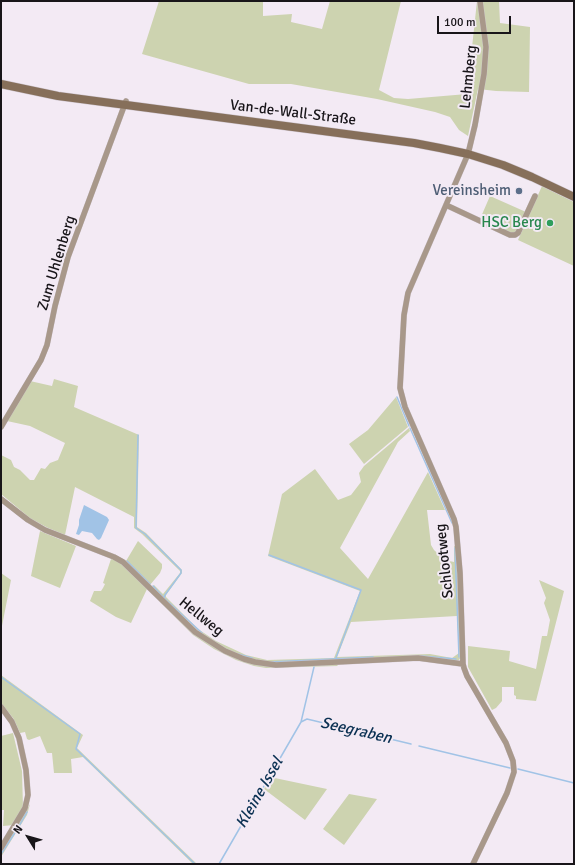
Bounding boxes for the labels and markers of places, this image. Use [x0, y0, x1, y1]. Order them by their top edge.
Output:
place label: Vereinsheim [432, 182, 511, 200]
marker: Vereinsheim [514, 186, 524, 196]
place label: HSC Berg [481, 214, 542, 232]
marker: HSC Berg [545, 218, 555, 228]

